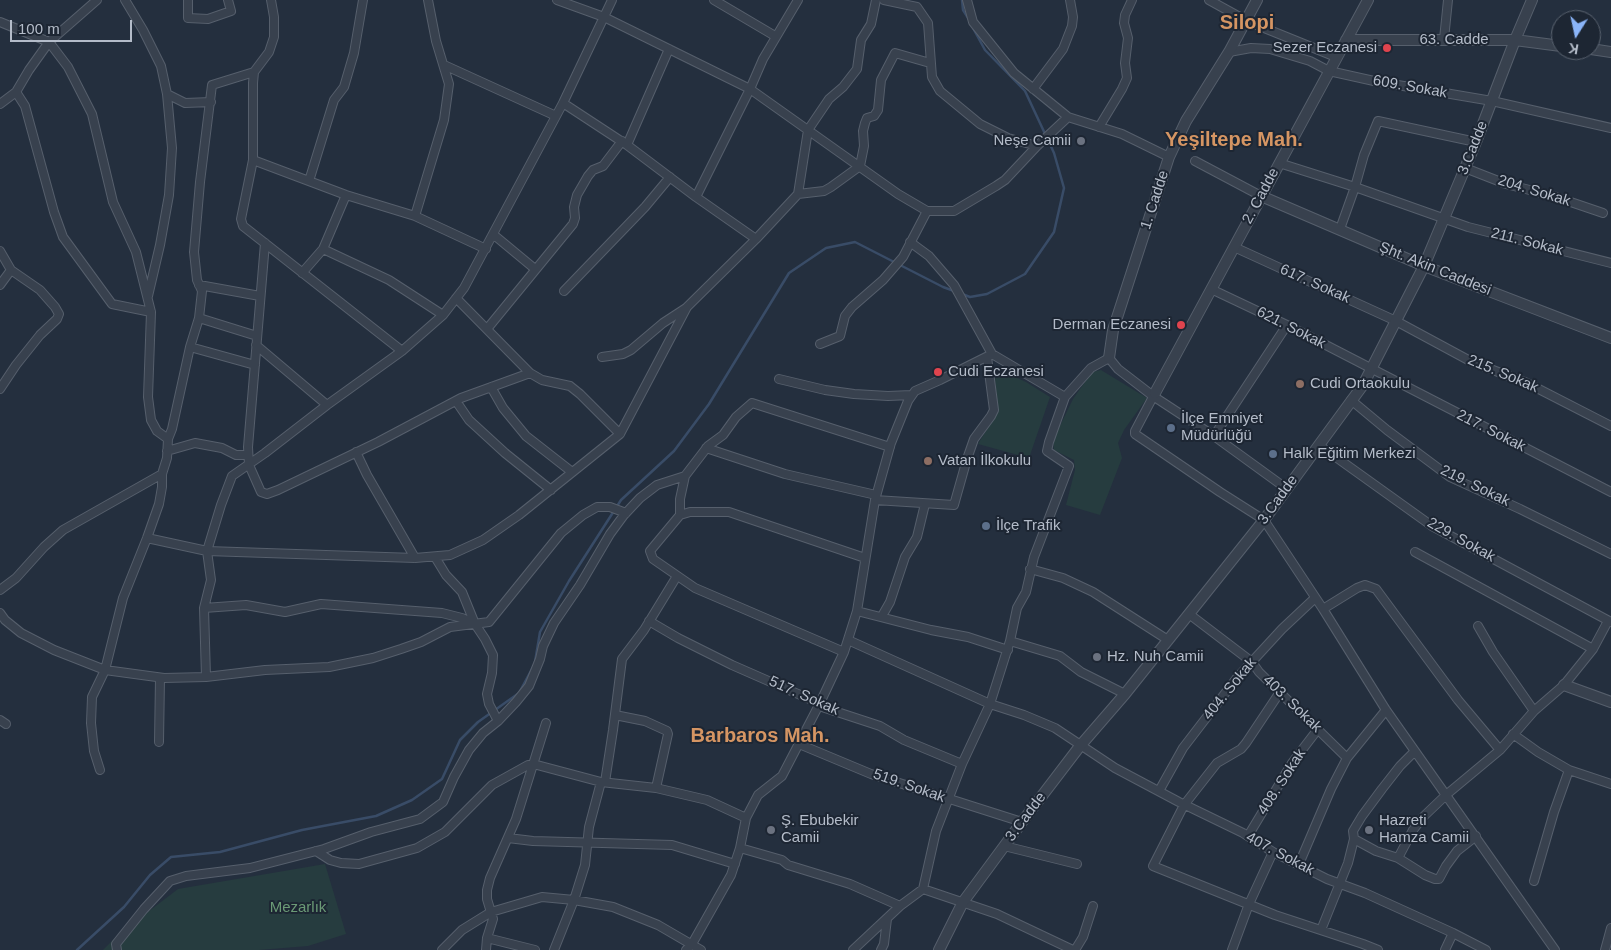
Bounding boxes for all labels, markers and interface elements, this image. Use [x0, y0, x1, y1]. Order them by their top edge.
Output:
scale bar [12, 10, 135, 42]
north arrow [1551, 10, 1601, 60]
district label: Silopi [1220, 11, 1274, 35]
text: 100 m [18, 20, 60, 37]
street label: 63. Cadde [1419, 31, 1489, 49]
place label: Sezer Eczanesi [1273, 39, 1377, 57]
text: K [1567, 40, 1580, 58]
marker: Sezer Eczanesi [1381, 42, 1393, 54]
street label: 609. Sokak [1371, 72, 1449, 102]
street label: 3.Cadde [1454, 118, 1492, 178]
district label: Yeşiltepe Mah. [1165, 128, 1303, 152]
place label: Neşe Camii [993, 132, 1071, 150]
marker: Neşe Camii [1075, 135, 1087, 147]
street label: 2. Cadde [1239, 165, 1283, 227]
street label: 1. Cadde [1137, 168, 1173, 232]
street label: 204. Sokak [1495, 171, 1573, 211]
street label: 211. Sokak [1489, 224, 1565, 260]
street label: Şht. Akin Caddesi [1376, 238, 1494, 300]
street label: 617. Sokak [1277, 261, 1353, 307]
street label: 621. Sokak [1253, 303, 1329, 353]
place label: Derman Eczanesi [1053, 316, 1171, 334]
marker: Derman Eczanesi [1175, 319, 1187, 331]
street label: 215. Sokak [1465, 351, 1541, 397]
place label: Cudi Eczanesi [948, 363, 1044, 381]
marker: Cudi Eczanesi [932, 366, 944, 378]
place label: Cudi Ortaokulu [1310, 375, 1410, 393]
marker: Cudi Ortaokulu [1294, 378, 1306, 390]
street label: 217. Sokak [1453, 406, 1529, 456]
place label: İlçe Emniyet Müdürlüğü [1181, 410, 1263, 445]
marker: İlçe Emniyet Müdürlüğü [1165, 422, 1177, 434]
place label: Halk Eğitim Merkezi [1283, 445, 1416, 463]
marker: Halk Eğitim Merkezi [1267, 448, 1279, 460]
place label: Vatan İlkokulu [938, 452, 1031, 470]
marker: Vatan İlkokulu [922, 455, 934, 467]
street label: 219. Sokak [1437, 461, 1513, 511]
street label: 3.Cadde [1254, 472, 1302, 528]
street label: 229. Sokak [1424, 514, 1498, 566]
place label: İlçe Trafik [996, 517, 1060, 535]
marker: İlçe Trafik [980, 520, 992, 532]
place label: Hz. Nuh Camii [1107, 648, 1204, 666]
marker: Hz. Nuh Camii [1091, 651, 1103, 663]
street label: 404. Sokak [1199, 654, 1261, 724]
street label: 403. Sokak [1259, 671, 1325, 737]
street label: 517. Sokak [766, 673, 842, 719]
district label: Barbaros Mah. [691, 724, 829, 748]
street label: 408. Sokak [1254, 746, 1310, 818]
street label: 519. Sokak [871, 765, 947, 807]
street label: 3.Cadde [1002, 789, 1050, 845]
place label: Ş. Ebubekir Camii [781, 812, 859, 847]
place label: Hazreti Hamza Camii [1379, 812, 1469, 847]
marker: Ş. Ebubekir Camii [765, 824, 777, 836]
marker: Hazreti Hamza Camii [1363, 824, 1375, 836]
street label: 407. Sokak [1243, 828, 1317, 880]
park label: Mezarlık [270, 899, 326, 917]

